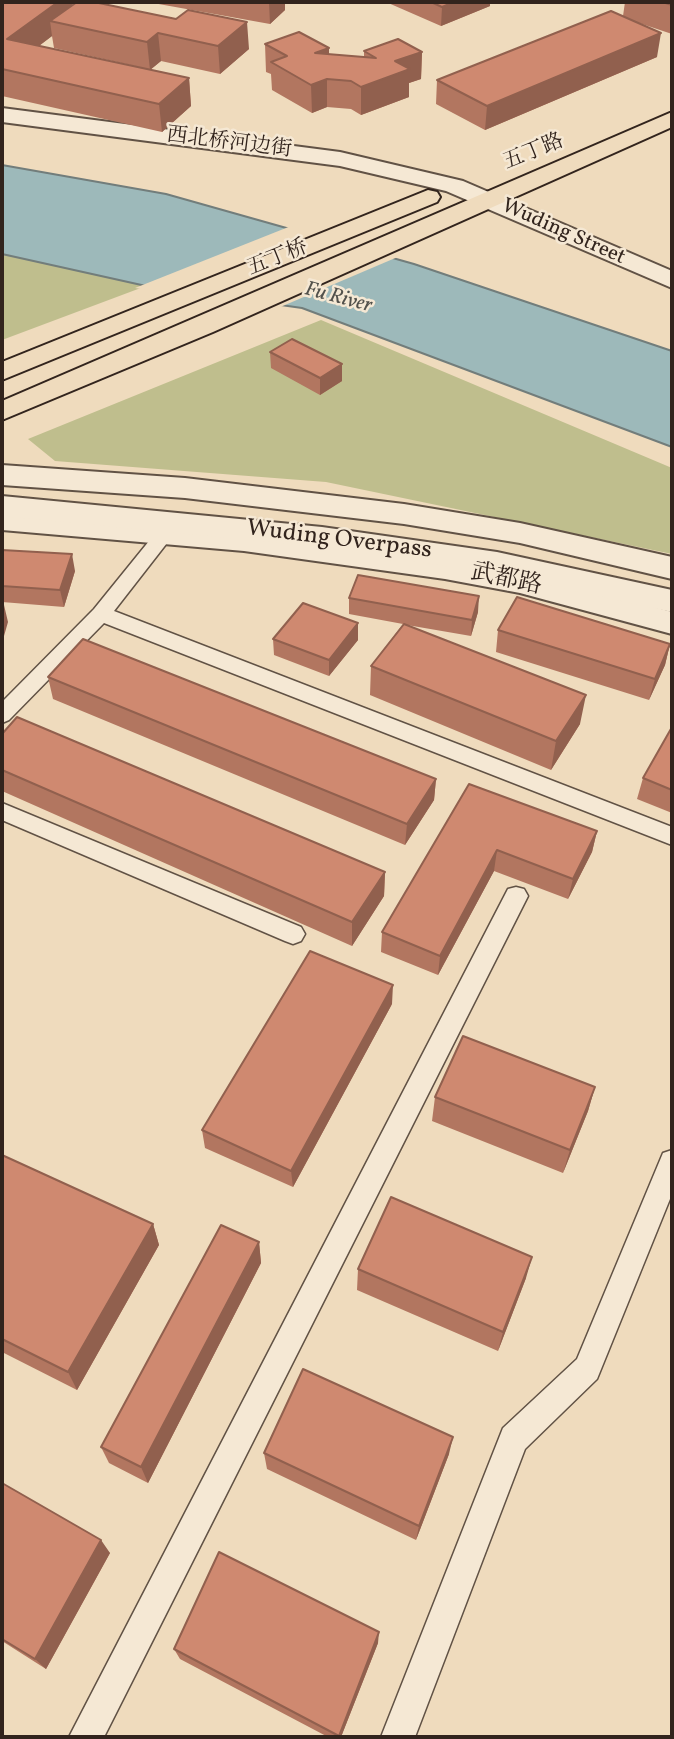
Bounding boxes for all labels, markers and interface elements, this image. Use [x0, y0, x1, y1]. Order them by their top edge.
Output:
street label: 西北桥河边街 [165, 124, 293, 164]
street label: 五丁路 [500, 130, 568, 176]
street label: Wuding Street [497, 194, 629, 272]
street label: 五丁桥 [244, 236, 312, 282]
water label: Fu River [301, 278, 375, 320]
street label: Wuding Overpass [245, 515, 433, 567]
street label: 武都路 [468, 559, 544, 603]

